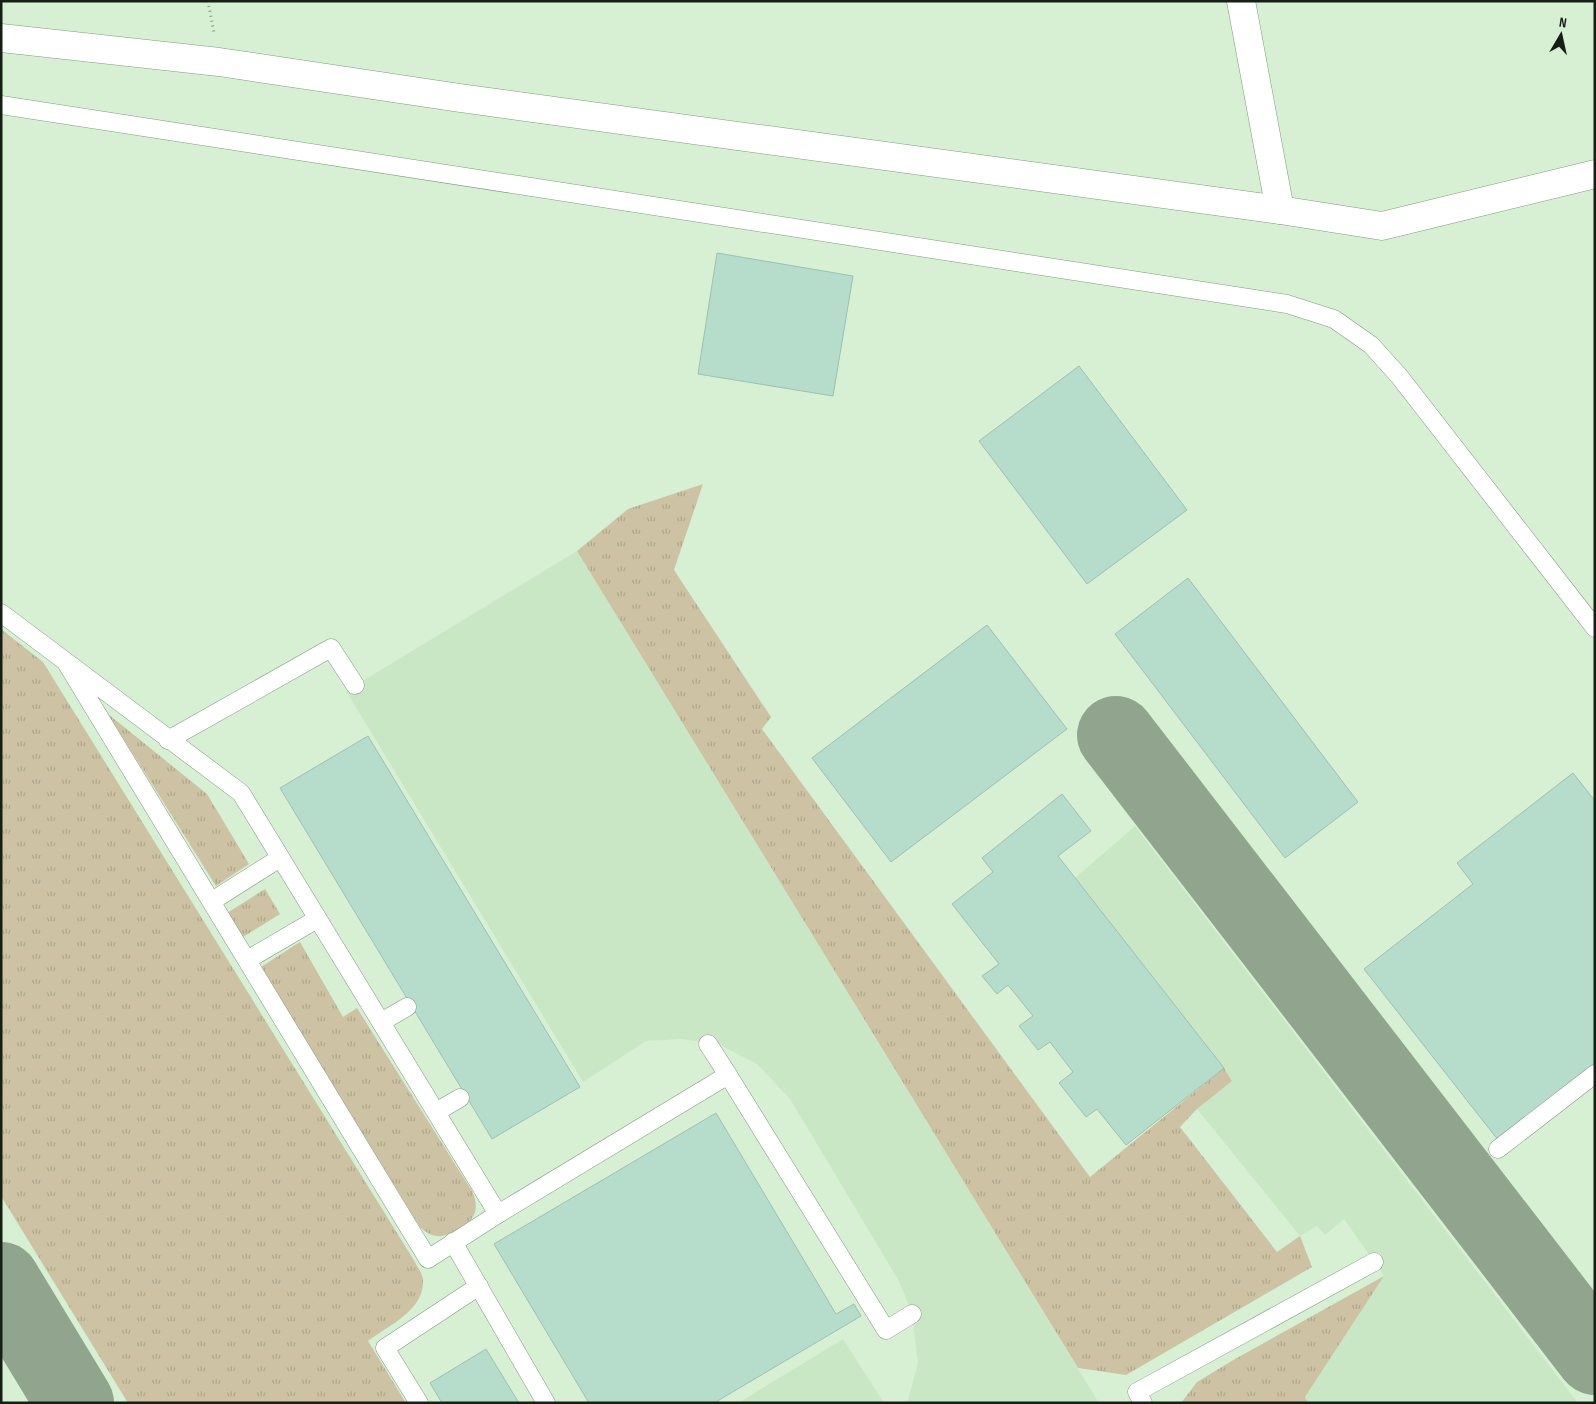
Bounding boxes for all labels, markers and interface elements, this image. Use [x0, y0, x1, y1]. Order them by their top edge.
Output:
north arrow [1536, 10, 1586, 60]
text: N [1558, 14, 1568, 32]

